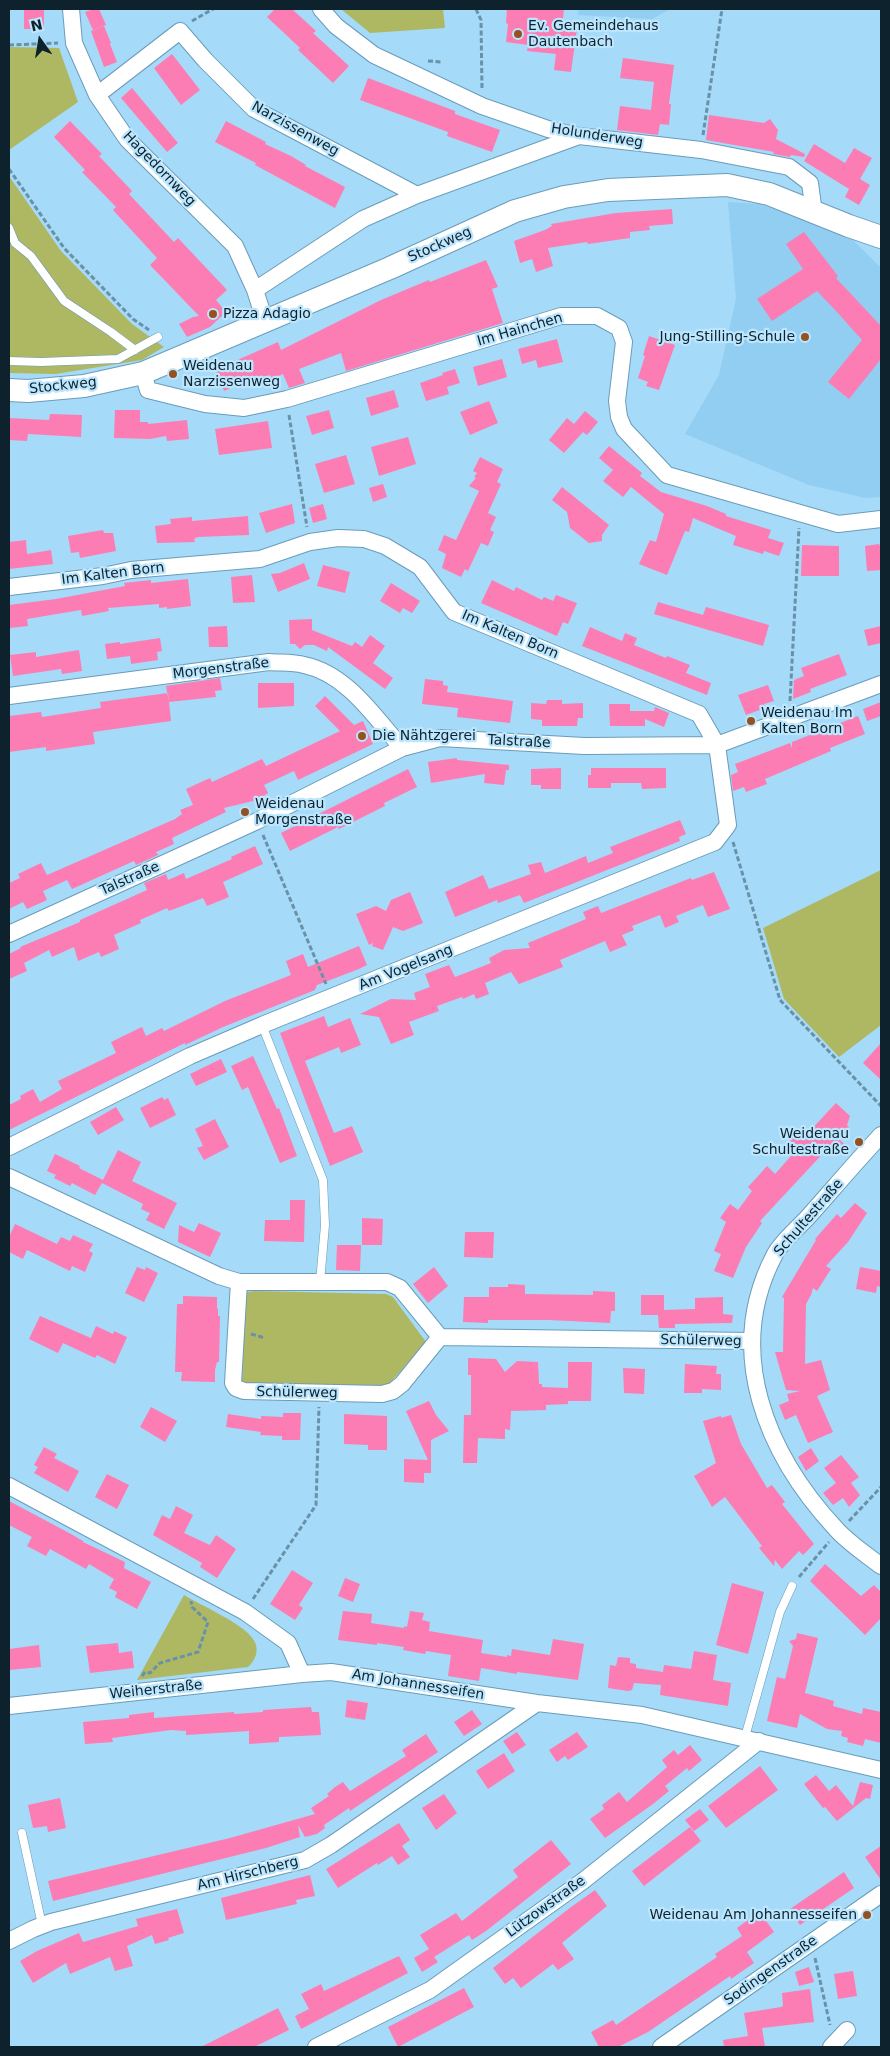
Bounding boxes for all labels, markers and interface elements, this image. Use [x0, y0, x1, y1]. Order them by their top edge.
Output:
north arrow [15, 15, 65, 65]
text: N [29, 16, 44, 34]
place label: Ev. Gemeindehaus Dautenbach [528, 18, 659, 50]
marker: Ev. Gemeindehaus Dautenbach [512, 28, 524, 40]
street label: Narzissenweg [248, 98, 342, 160]
street label: Holunderweg [550, 120, 644, 152]
street label: Hagedornweg [119, 128, 199, 210]
street label: Stockweg [406, 224, 474, 266]
place label: Pizza Adagio [223, 306, 311, 322]
marker: Pizza Adagio [207, 308, 219, 320]
street label: Im Hainchen [475, 310, 565, 350]
place label: Jung-Stilling-Schule [660, 329, 795, 345]
marker: Jung-Stilling-Schule [799, 331, 811, 343]
place label: Weidenau Narzissenweg [183, 358, 280, 391]
marker: Weidenau Narzissenweg [167, 368, 179, 380]
street label: Stockweg [28, 374, 98, 398]
street label: Im Kalten Born [61, 559, 165, 589]
street label: Im Kalten Born [459, 607, 561, 663]
street label: Morgenstraße [172, 655, 270, 683]
place label: Weidenau Im Kalten Born [761, 705, 853, 738]
marker: Weidenau Im Kalten Born [745, 715, 757, 727]
place label: Die Nähtzgerei [372, 728, 476, 744]
marker: Die Nähtzgerei [356, 730, 368, 742]
street label: Talstraße [487, 732, 551, 752]
place label: Weidenau Morgenstraße [255, 796, 352, 829]
marker: Weidenau Morgenstraße [239, 806, 251, 818]
street label: Talstraße [98, 858, 162, 900]
street label: Am Vogelsang [357, 942, 455, 994]
place label: Weidenau Schultestraße [752, 1126, 849, 1158]
marker: Weidenau Schultestraße [853, 1136, 865, 1148]
street label: Schultestraße [771, 1176, 847, 1260]
street label: Schülerweg [660, 1332, 742, 1350]
street label: Schülerweg [256, 1384, 338, 1402]
street label: Am Johannesseifen [351, 1666, 485, 1704]
street label: Weiherstraße [109, 1677, 203, 1703]
street label: Am Hirschberg [196, 1853, 300, 1895]
street label: Lützowstraße [503, 1873, 589, 1941]
place label: Weidenau Am Johannesseifen [650, 1907, 857, 1923]
marker: Weidenau Am Johannesseifen [861, 1909, 873, 1921]
street label: Sodingenstraße [721, 1933, 821, 2009]

